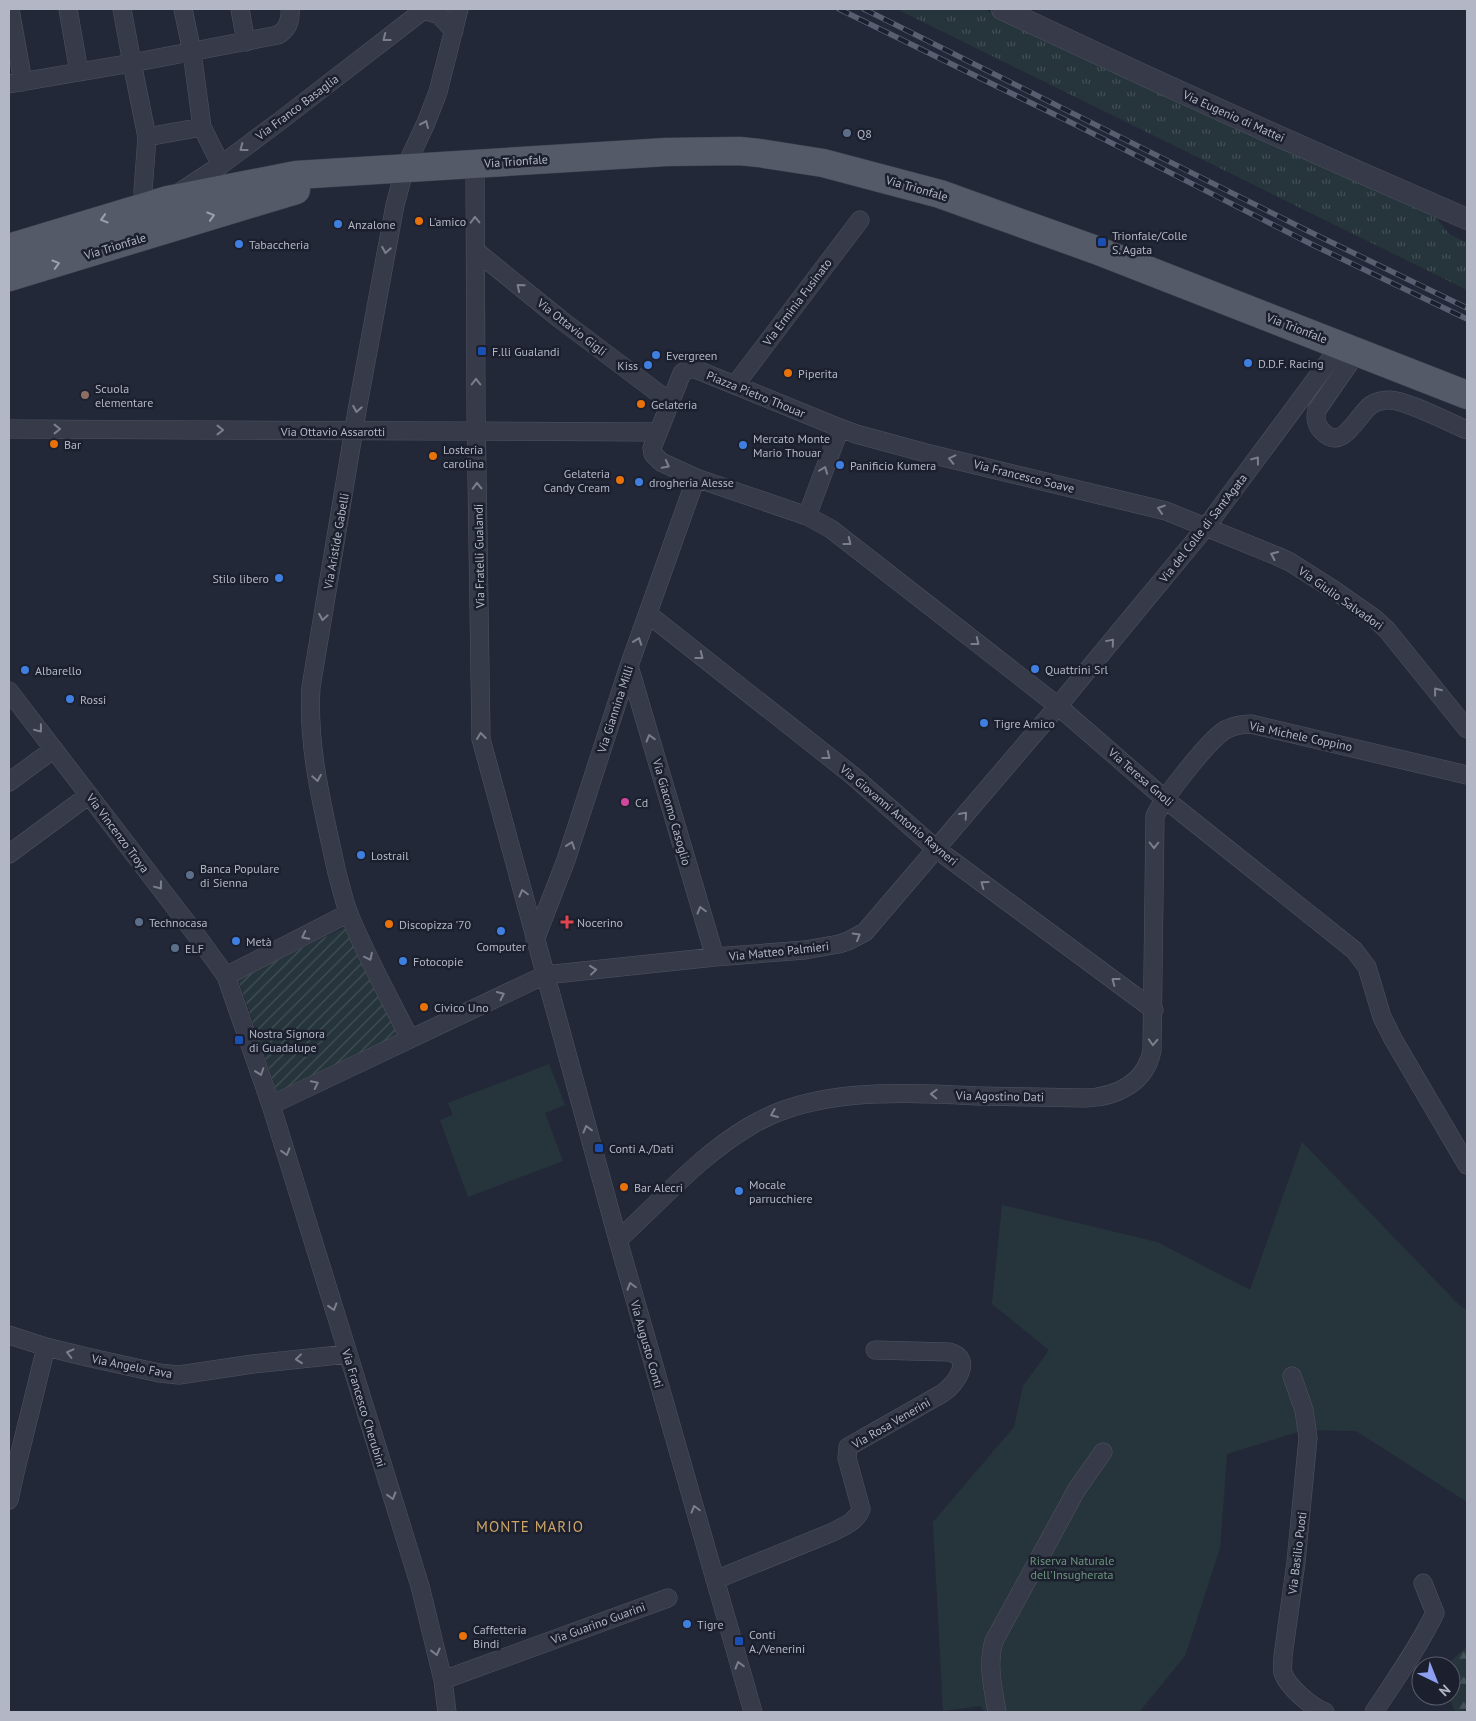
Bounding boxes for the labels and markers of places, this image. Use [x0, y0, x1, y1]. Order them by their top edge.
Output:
place label: Q8 [857, 126, 872, 141]
marker: Q8 [841, 127, 853, 139]
place label: L'amico [429, 214, 466, 229]
marker: L'amico [413, 215, 425, 227]
place label: Anzalone [348, 217, 396, 232]
marker: Anzalone [332, 218, 344, 230]
place label: Trionfale/Colle S. Agata [1112, 228, 1187, 257]
marker: Trionfale/Colle S. Agata [1096, 236, 1108, 248]
place label: Tabaccheria [249, 237, 309, 252]
marker: Tabaccheria [233, 238, 245, 250]
place label: F.lli Gualandi [492, 344, 560, 359]
marker: F.lli Gualandi [476, 345, 488, 357]
place label: Evergreen [666, 348, 717, 363]
marker: Evergreen [650, 349, 662, 361]
place label: D.D.F. Racing [1258, 356, 1324, 371]
marker: D.D.F. Racing [1242, 357, 1254, 369]
place label: Kiss [617, 358, 638, 373]
marker: Kiss [642, 359, 654, 371]
place label: Piperita [798, 366, 838, 381]
marker: Piperita [782, 367, 794, 379]
place label: Scuola elementare [95, 381, 153, 410]
marker: Scuola elementare [79, 389, 91, 401]
place label: Gelateria [651, 397, 697, 412]
marker: Gelateria [635, 398, 647, 410]
place label: Mercato Monte Mario Thouar [753, 431, 830, 460]
place label: Bar [64, 437, 81, 452]
marker: Bar [48, 438, 60, 450]
marker: Mercato Monte Mario Thouar [737, 439, 749, 451]
place label: Losteria carolina [443, 442, 484, 471]
marker: Losteria carolina [427, 450, 439, 462]
place label: Panificio Kumera [850, 458, 936, 473]
marker: Panificio Kumera [834, 459, 846, 471]
place label: Gelateria Candy Cream [543, 466, 610, 495]
marker: Gelateria Candy Cream [614, 474, 626, 486]
place label: drogheria Alesse [649, 475, 734, 490]
marker: drogheria Alesse [633, 476, 645, 488]
place label: Stilo libero [212, 571, 269, 586]
marker: Stilo libero [273, 572, 285, 584]
place label: Quattrini Srl [1045, 662, 1108, 677]
place label: Albarello [35, 663, 82, 678]
marker: Quattrini Srl [1029, 663, 1041, 675]
marker: Albarello [19, 664, 31, 676]
place label: Rossi [80, 692, 106, 707]
marker: Rossi [64, 693, 76, 705]
place label: Tigre Amico [994, 716, 1055, 731]
marker: Tigre Amico [978, 717, 990, 729]
place label: Cd [635, 795, 648, 810]
marker: Cd [619, 796, 631, 808]
place label: Lostrail [371, 848, 409, 863]
marker: Lostrail [355, 849, 367, 861]
place label: Banca Populare di Sienna [200, 861, 279, 890]
marker: Banca Populare di Sienna [184, 869, 196, 881]
place label: Technocasa [149, 915, 207, 930]
place label: Nocerino [577, 915, 623, 930]
marker: Technocasa [133, 916, 145, 928]
marker: Nocerino [561, 916, 573, 928]
place label: Discopizza '70 [399, 917, 472, 932]
marker: Discopizza '70 [383, 918, 395, 930]
marker: Computer [495, 925, 507, 937]
place label: Metà [246, 934, 272, 949]
marker: Metà [230, 935, 242, 947]
place label: Computer [476, 939, 526, 954]
place label: ELF [185, 941, 204, 956]
marker: ELF [169, 942, 181, 954]
place label: Fotocopie [413, 954, 463, 969]
marker: Fotocopie [397, 955, 409, 967]
place label: Civico Uno [434, 1000, 489, 1015]
marker: Civico Uno [418, 1001, 430, 1013]
place label: Nostra Signora di Guadalupe [249, 1026, 325, 1055]
marker: Nostra Signora di Guadalupe [233, 1034, 245, 1046]
place label: Conti A./Dati [609, 1141, 674, 1156]
marker: Conti A./Dati [593, 1142, 605, 1154]
place label: Mocale parrucchiere [749, 1177, 813, 1206]
place label: Bar Alecri [634, 1180, 683, 1195]
marker: Bar Alecri [618, 1181, 630, 1193]
marker: Mocale parrucchiere [733, 1185, 745, 1197]
place label: Tigre [697, 1617, 724, 1632]
marker: Tigre [681, 1618, 693, 1630]
place label: Caffetteria Bindi [473, 1622, 527, 1651]
place label: Conti A./Venerini [749, 1627, 805, 1656]
marker: Caffetteria Bindi [457, 1630, 469, 1642]
marker: Conti A./Venerini [733, 1635, 745, 1647]

